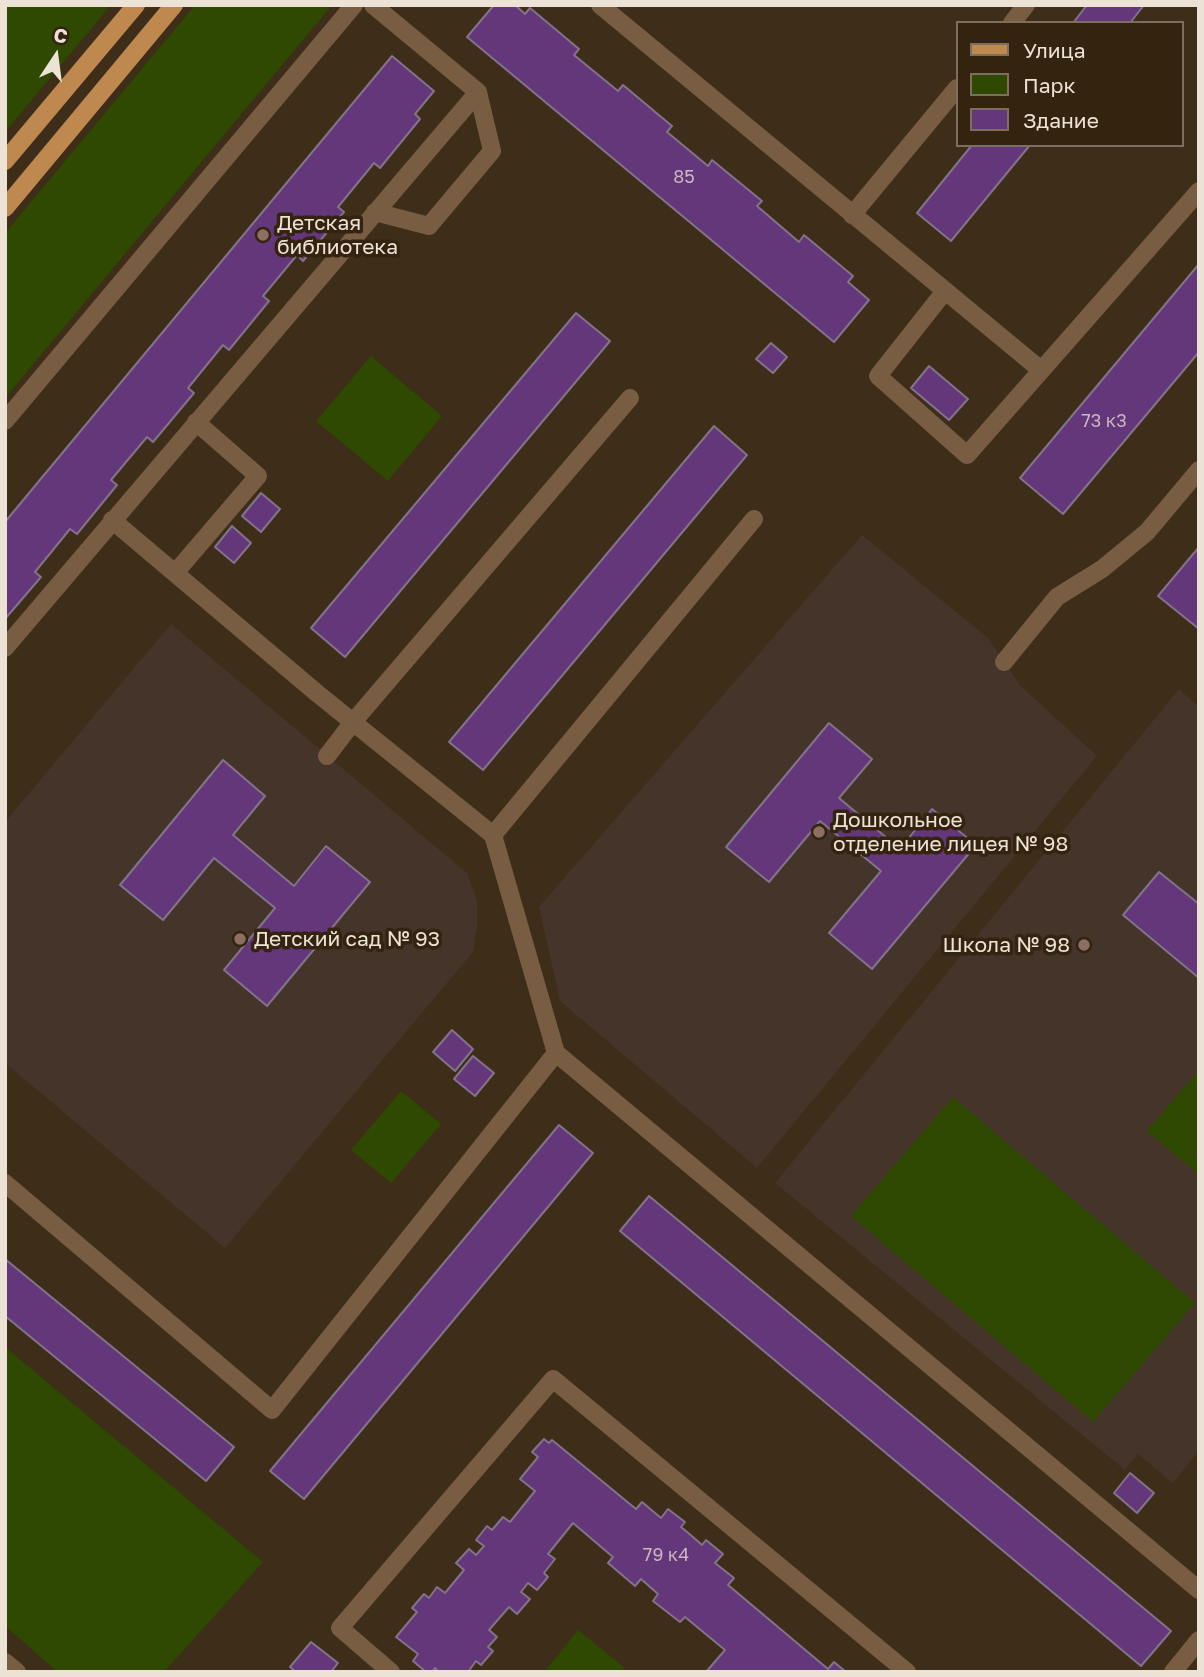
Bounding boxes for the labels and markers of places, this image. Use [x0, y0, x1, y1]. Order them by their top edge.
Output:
place label: Детская библиотека [277, 210, 398, 260]
marker: Детская библиотека [255, 227, 271, 243]
place label: Дошкольное отделение лицея № 98 [833, 807, 1068, 857]
marker: Дошкольное отделение лицея № 98 [811, 824, 827, 840]
place label: Детский сад № 93 [254, 926, 440, 952]
marker: Детский сад № 93 [232, 931, 248, 947]
place label: Школа № 98 [942, 932, 1070, 958]
marker: Школа № 98 [1076, 937, 1092, 953]

